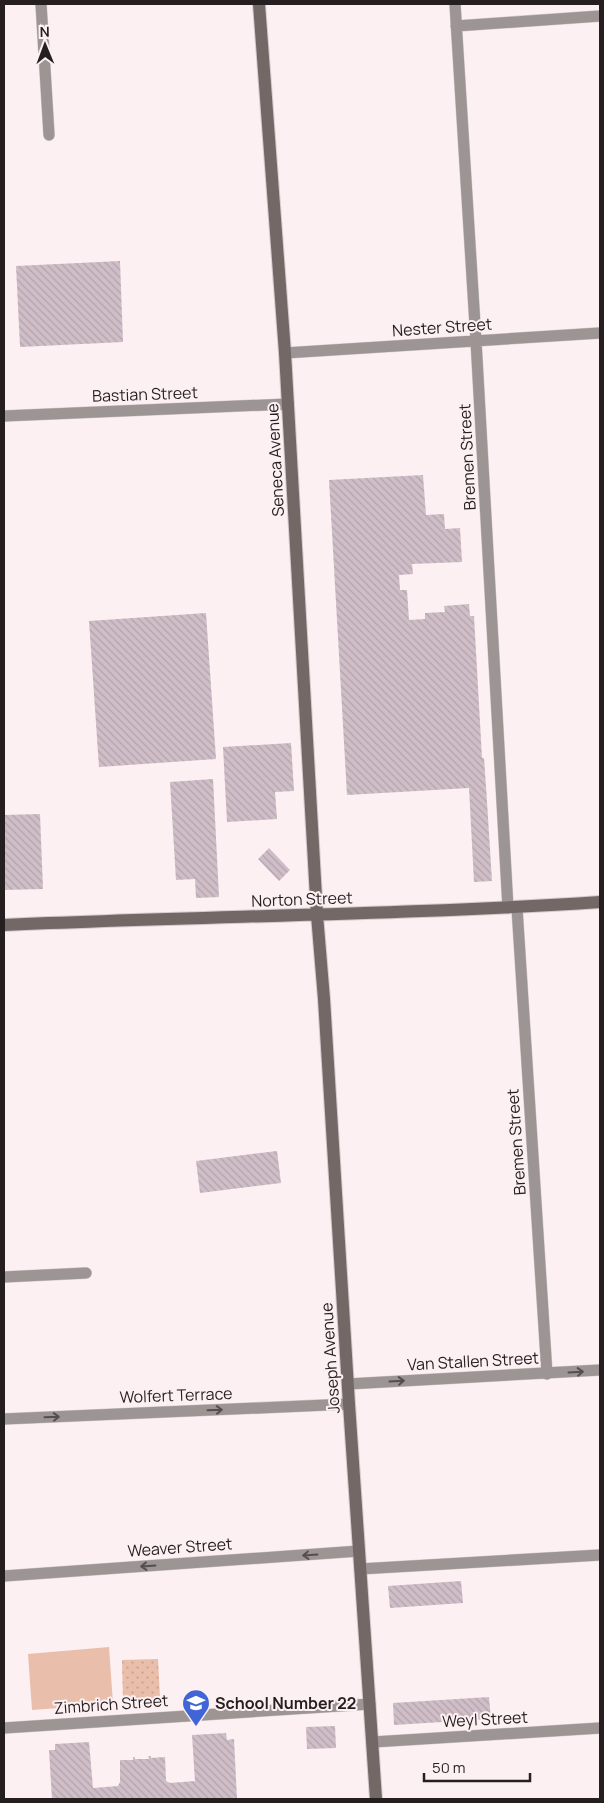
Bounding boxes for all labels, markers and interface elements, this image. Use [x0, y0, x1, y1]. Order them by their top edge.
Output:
north arrow [20, 20, 70, 70]
text: N [40, 22, 50, 41]
street label: Nester Street [391, 313, 493, 341]
street label: Bastian Street [92, 381, 198, 407]
street label: Seneca Avenue [261, 403, 289, 517]
street label: Bremen Street [453, 403, 481, 511]
street label: Norton Street [251, 886, 353, 912]
street label: Bremen Street [501, 1088, 531, 1196]
street label: Joseph Avenue [315, 1302, 345, 1414]
street label: Van Stallen Street [407, 1347, 539, 1375]
one-way arrow [568, 1367, 584, 1376]
one-way arrow [388, 1377, 404, 1386]
street label: Wolfert Terrace [119, 1382, 233, 1408]
one-way arrow [206, 1405, 223, 1415]
one-way arrow [44, 1412, 60, 1422]
street label: Weaver Street [127, 1532, 233, 1562]
one-way arrow [302, 1550, 318, 1559]
one-way arrow [140, 1561, 156, 1570]
school or university icon: School Number 22 [181, 1688, 211, 1727]
street label: Zimbrich Street [53, 1689, 169, 1719]
place label: School Number 22 [215, 1692, 356, 1714]
street label: Weyl Street [442, 1706, 528, 1732]
scale bar [424, 1750, 530, 1782]
text: 50 m [432, 1757, 466, 1778]

